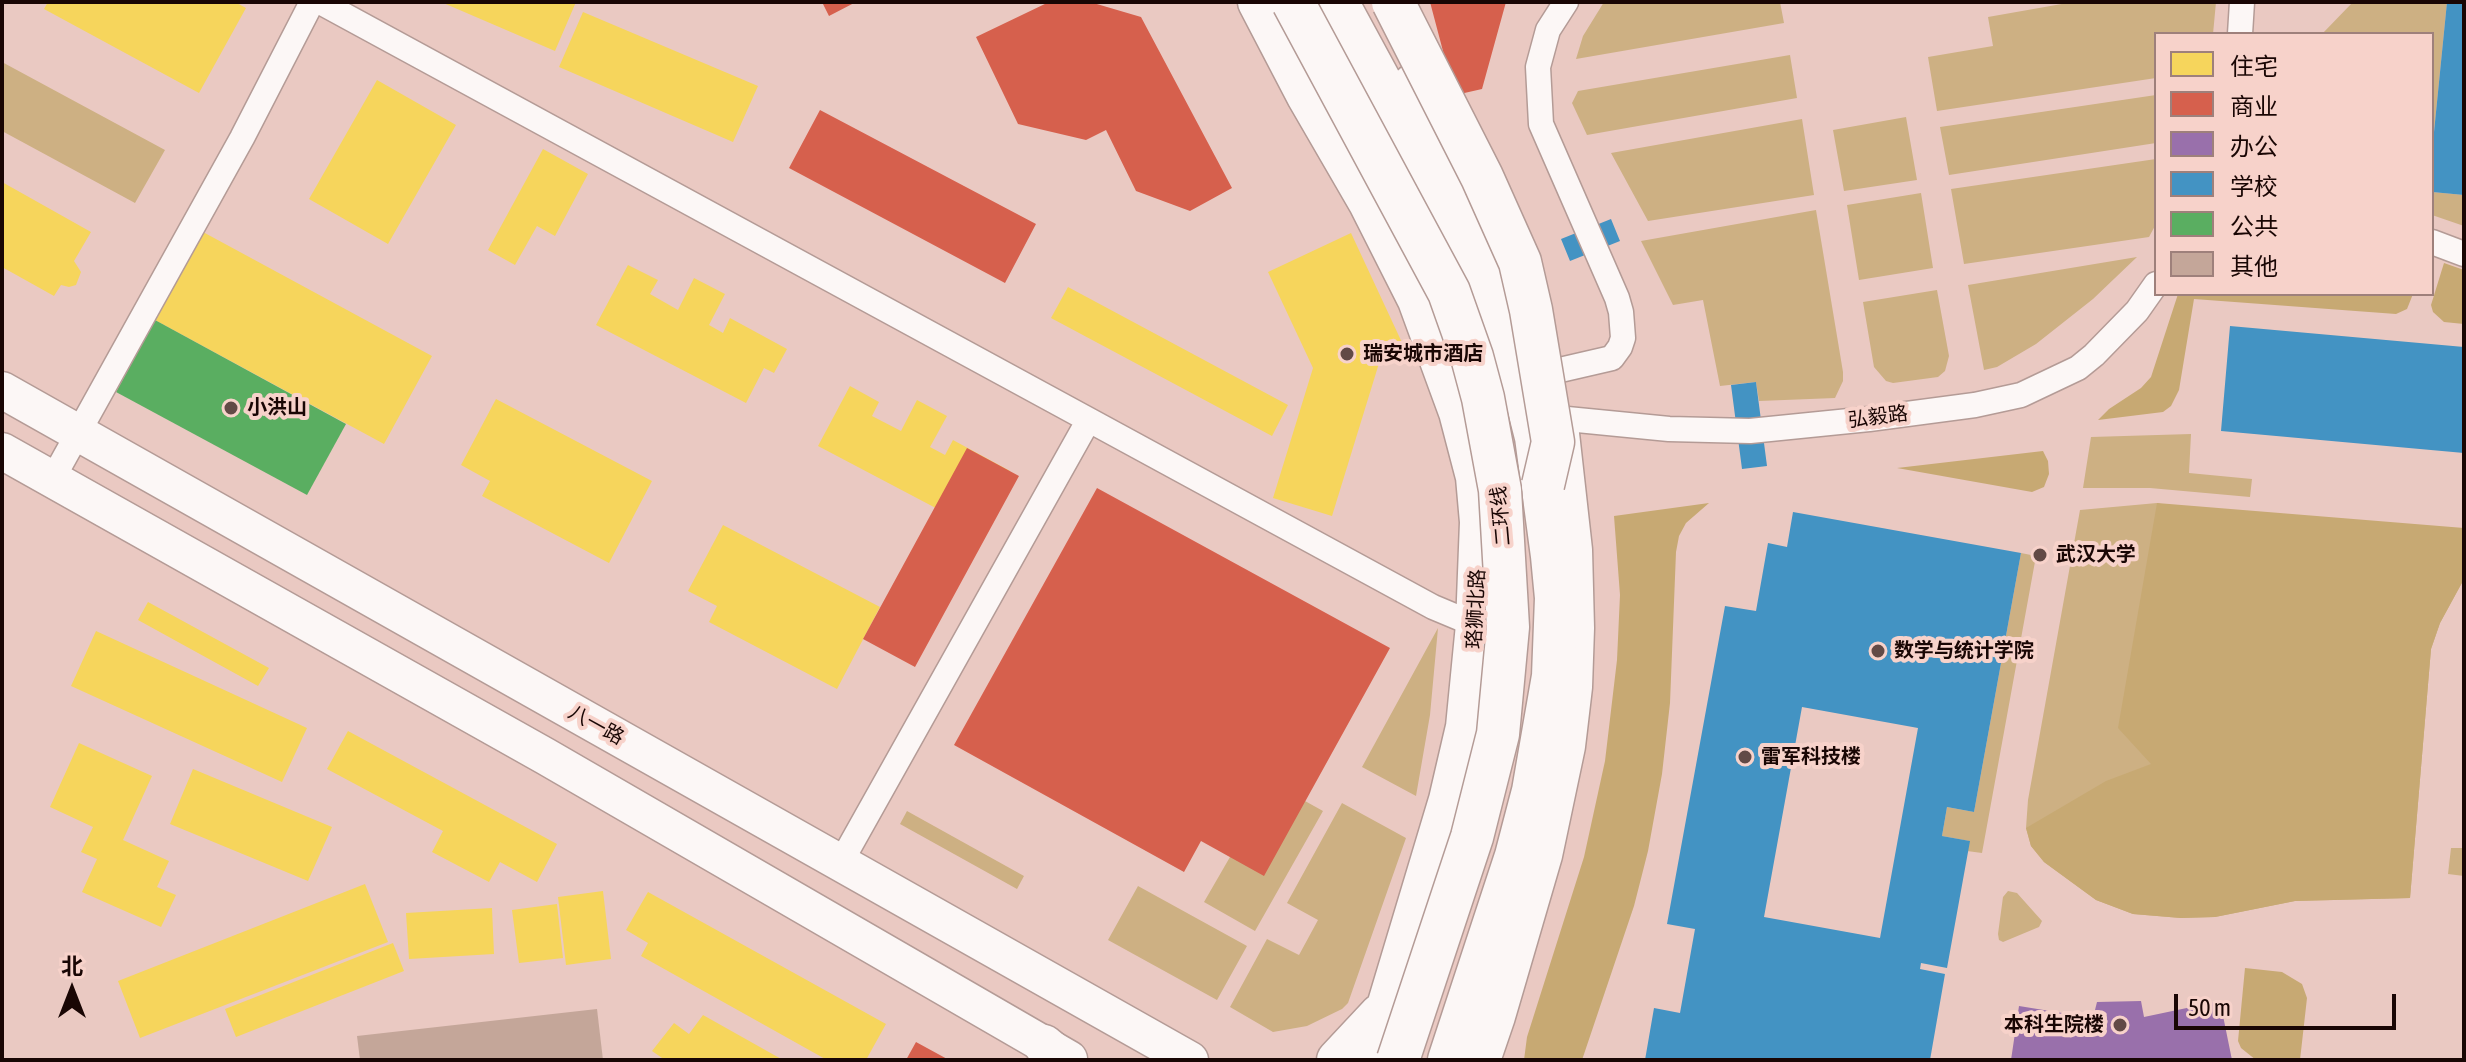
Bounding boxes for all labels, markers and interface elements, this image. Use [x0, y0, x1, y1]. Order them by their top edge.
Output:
legend [2154, 32, 2434, 296]
text: 住宅 [2230, 53, 2278, 80]
text: 商业 [2230, 93, 2278, 120]
text: 办公 [2230, 133, 2278, 160]
text: 学校 [2230, 173, 2278, 200]
text: 公共 [2230, 213, 2278, 240]
text: 其他 [2230, 253, 2278, 280]
place label: 瑞安城市酒店 [1363, 342, 1483, 366]
marker: 瑞安城市酒店 [1338, 345, 1356, 363]
place label: 小洪山 [247, 396, 307, 420]
marker: 小洪山 [222, 399, 240, 417]
street label: 弘毅路 [1847, 401, 1909, 433]
street label: 二环线 [1486, 485, 1516, 547]
place label: 武汉大学 [2056, 543, 2136, 567]
marker: 武汉大学 [2031, 546, 2049, 564]
street label: 珞狮北路 [1462, 568, 1490, 650]
place label: 数学与统计学院 [1894, 639, 2034, 663]
marker: 数学与统计学院 [1869, 642, 1887, 660]
street label: 八一路 [564, 700, 628, 750]
place label: 雷军科技楼 [1761, 745, 1861, 769]
marker: 雷军科技楼 [1736, 748, 1754, 766]
north arrow [32, 950, 112, 1030]
text: 北 [61, 953, 83, 979]
scale bar [2178, 978, 2400, 1028]
text: 50 m [2188, 994, 2231, 1021]
place label: 本科生院楼 [2004, 1013, 2104, 1037]
marker: 本科生院楼 [2111, 1016, 2129, 1034]

